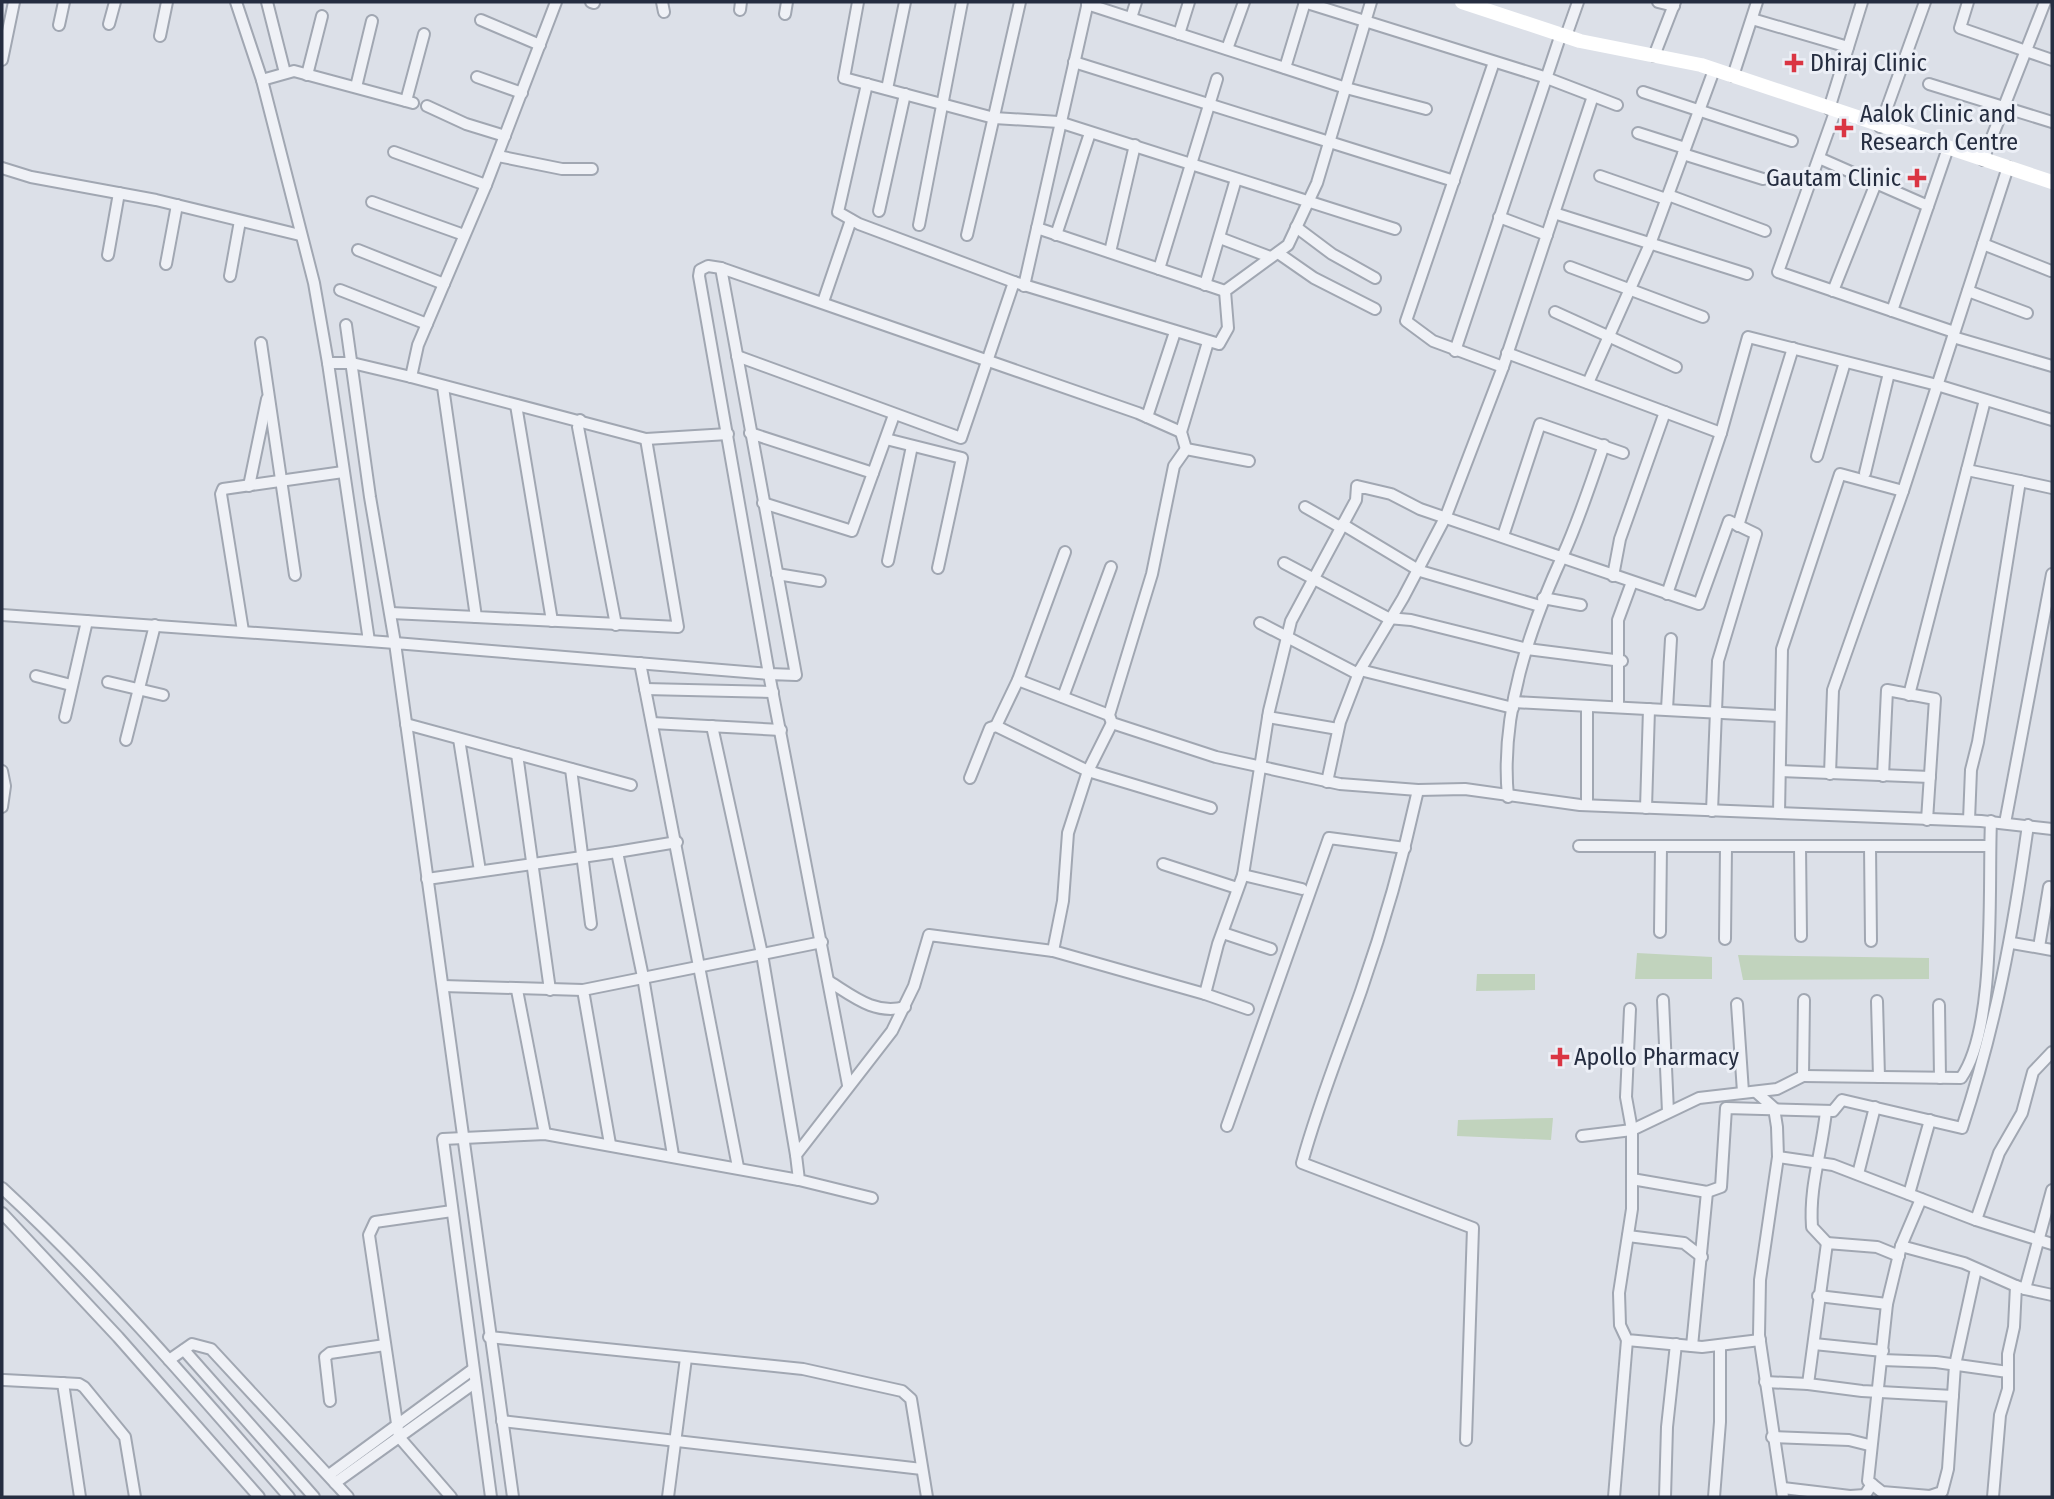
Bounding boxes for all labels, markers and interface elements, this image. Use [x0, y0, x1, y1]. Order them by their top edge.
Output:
place label: Dhiraj Clinic [1810, 49, 1927, 77]
marker: Dhiraj Clinic [1784, 53, 1804, 73]
place label: Aalok Clinic and Research Centre [1860, 100, 2018, 156]
marker: Aalok Clinic and Research Centre [1834, 118, 1854, 138]
place label: Gautam Clinic [1766, 164, 1901, 192]
marker: Gautam Clinic [1907, 168, 1927, 188]
place label: Apollo Pharmacy [1574, 1043, 1739, 1071]
marker: Apollo Pharmacy [1552, 1049, 1568, 1065]

